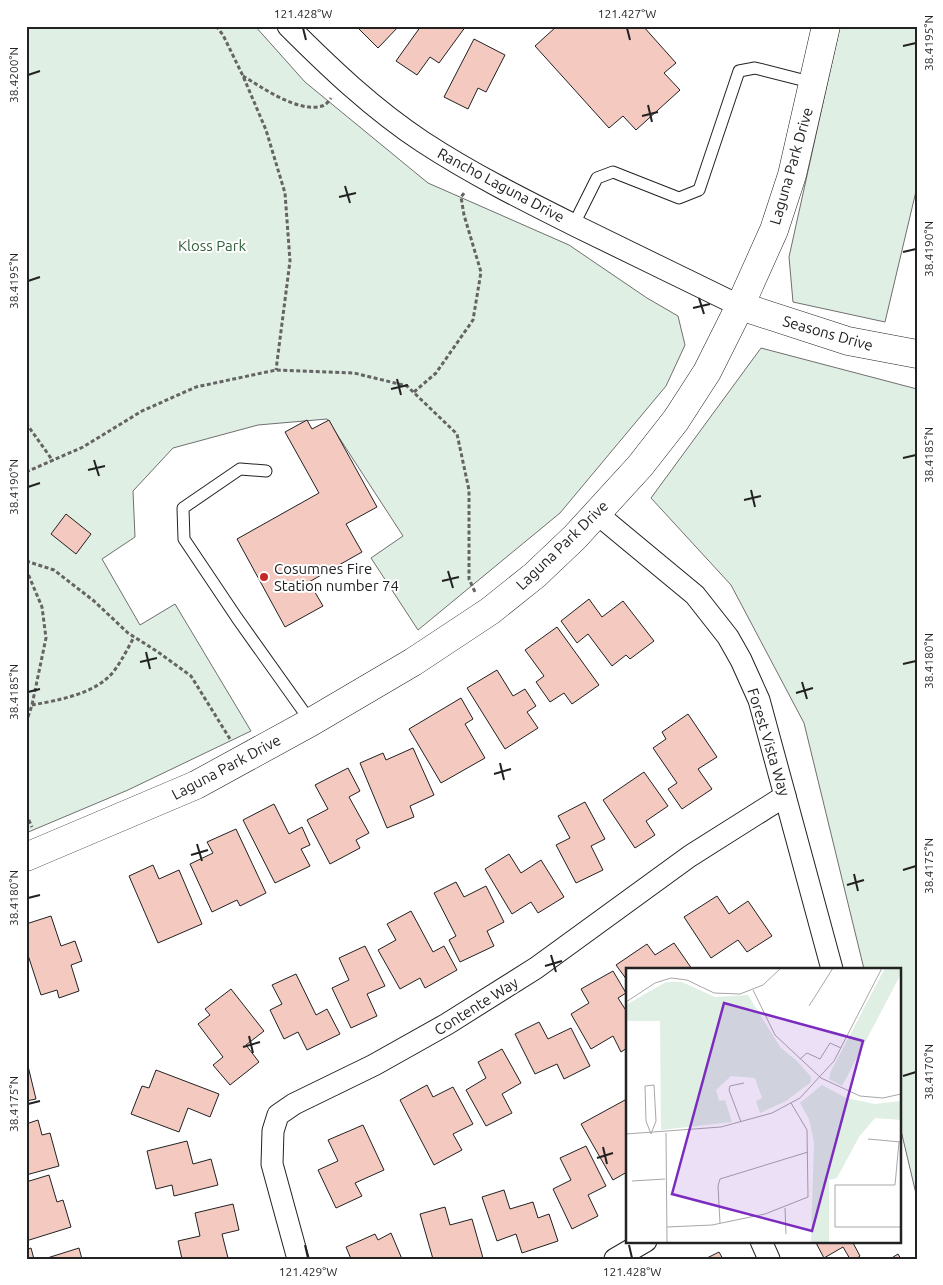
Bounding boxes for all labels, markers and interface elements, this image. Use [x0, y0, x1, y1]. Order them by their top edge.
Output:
text: 121.428°W [274, 7, 332, 20]
text: 121.427°W [598, 7, 656, 20]
text: 38.4195°N [922, 15, 935, 71]
text: 38.4200°N [7, 47, 20, 103]
street label: Laguna Park Drive [766, 106, 816, 226]
street label: Rancho Laguna Drive [435, 144, 567, 226]
text: 38.4190°N [922, 221, 935, 277]
park label: Kloss Park [178, 237, 246, 254]
text: 38.4195°N [7, 253, 20, 309]
street label: Seasons Drive [781, 312, 875, 354]
text: 38.4185°N [922, 427, 935, 483]
text: 38.4190°N [7, 459, 20, 515]
street label: Laguna Park Drive [513, 497, 611, 593]
place label: Cosumnes Fire Station number 74 [274, 560, 399, 594]
marker: Cosumnes Fire Station number 74 [258, 571, 270, 583]
text: 38.4180°N [922, 633, 935, 689]
text: 38.4185°N [7, 664, 20, 720]
street label: Forest Vista Way [744, 686, 794, 798]
street label: Laguna Park Drive [169, 731, 283, 803]
text: 38.4175°N [922, 838, 935, 894]
text: 38.4180°N [7, 870, 20, 926]
inset map [626, 968, 900, 1242]
street label: Contente Way [431, 974, 521, 1038]
text: 38.4170°N [922, 1044, 935, 1100]
text: 38.4175°N [7, 1076, 20, 1132]
text: 121.429°W [279, 1265, 337, 1278]
text: 121.428°W [603, 1265, 661, 1278]

